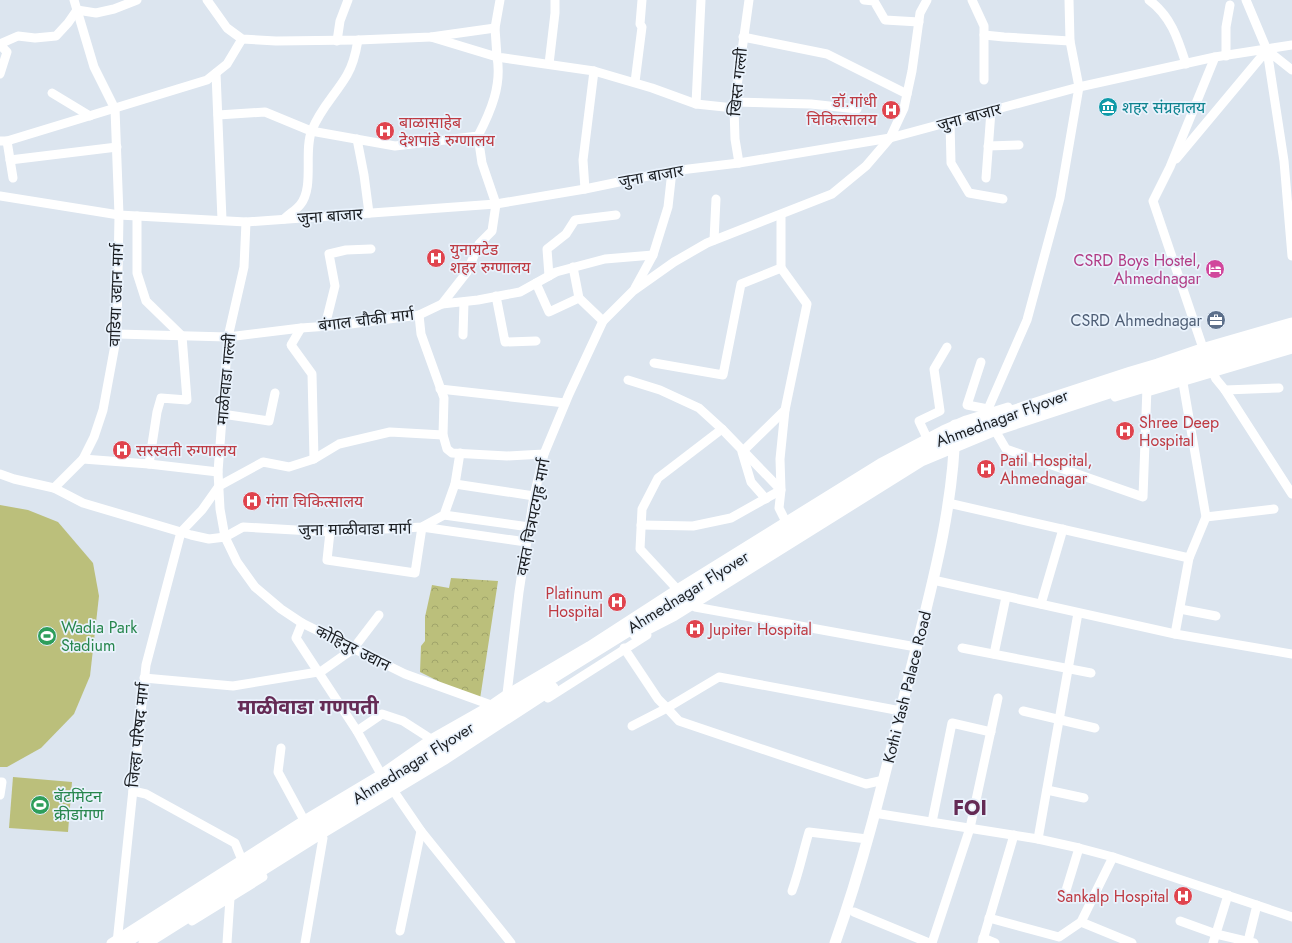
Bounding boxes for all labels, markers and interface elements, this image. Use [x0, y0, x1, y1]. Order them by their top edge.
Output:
street label: खिस्त गल्ली [723, 46, 753, 117]
place label: डॉ.गांधी चिकित्सालय [807, 90, 878, 131]
museum icon: शहर संग्रहालय [1097, 96, 1119, 118]
place label: शहर संग्रहालय [1122, 96, 1206, 119]
street label: जुना बाजार [934, 97, 1004, 137]
hospital icon: डॉ.गांधी चिकित्सालय [880, 99, 902, 121]
place label: बाळासाहेब देशपांडे रुग्णालय [399, 111, 496, 152]
hospital icon: बाळासाहेब देशपांडे रुग्णालय [374, 120, 396, 142]
street label: जुना बाजार [617, 159, 686, 193]
street label: जुना बाजार [297, 202, 364, 230]
place label: युनायटेड शहर रुग्णालय [450, 238, 531, 279]
street label: वाडिया उद्यान मार्ग [103, 242, 129, 347]
hospital icon: युनायटेड शहर रुग्णालय [425, 247, 447, 269]
place label: CSRD Boys Hostel, Ahmednagar [1074, 249, 1202, 290]
hotel icon: CSRD Boys Hostel, Ahmednagar [1204, 258, 1226, 280]
street label: बंगाल चौकी मार्ग [317, 303, 416, 337]
place label: CSRD Ahmednagar [1070, 309, 1203, 332]
office icon: CSRD Ahmednagar [1205, 309, 1227, 331]
street label: माळीवाडा गल्ली [211, 331, 242, 426]
street label: Ahmednagar Flyover [933, 383, 1072, 453]
place label: Shree Deep Hospital [1139, 411, 1219, 452]
hospital icon: Shree Deep Hospital [1114, 420, 1136, 442]
hospital icon: सरस्वती रुग्णालय [111, 439, 133, 461]
place label: सरस्वती रुग्णालय [136, 439, 237, 462]
place label: Patil Hospital, Ahmednagar [1000, 449, 1093, 490]
street label: वसंत चित्रपटगृह मार्ग [510, 455, 556, 578]
hospital icon: Patil Hospital, Ahmednagar [975, 458, 997, 480]
hospital icon: गंगा चिकित्सालय [241, 490, 263, 512]
place label: गंगा चिकित्सालय [266, 490, 364, 513]
street label: जुना माळीवाडा मार्ग [298, 516, 413, 541]
street label: Ahmednagar Flyover [623, 545, 754, 639]
place label: Platinum Hospital [546, 582, 603, 623]
hospital icon: Platinum Hospital [606, 591, 628, 613]
street label: Kothi Yash Palace Road [877, 609, 937, 765]
place label: Wadia Park Stadium [61, 616, 138, 657]
hospital icon: Jupiter Hospital [684, 618, 706, 640]
place label: Jupiter Hospital [707, 618, 812, 641]
street label: कोहिनुर उद्यान [312, 619, 395, 677]
sports icon: Wadia Park Stadium [36, 625, 58, 647]
street label: जिल्हा परिषद मार्ग [121, 680, 155, 789]
district label: माळीवाडा गणपती [237, 693, 380, 722]
street label: Ahmednagar Flyover [348, 716, 479, 810]
place label: बॅटमिंटन क्रीडांगण [54, 785, 104, 826]
sports icon: बॅटमिंटन क्रीडांगण [29, 794, 51, 816]
district label: FOI [953, 794, 987, 823]
place label: Sankalp Hospital [1057, 885, 1169, 908]
hospital icon: Sankalp Hospital [1172, 885, 1194, 907]

